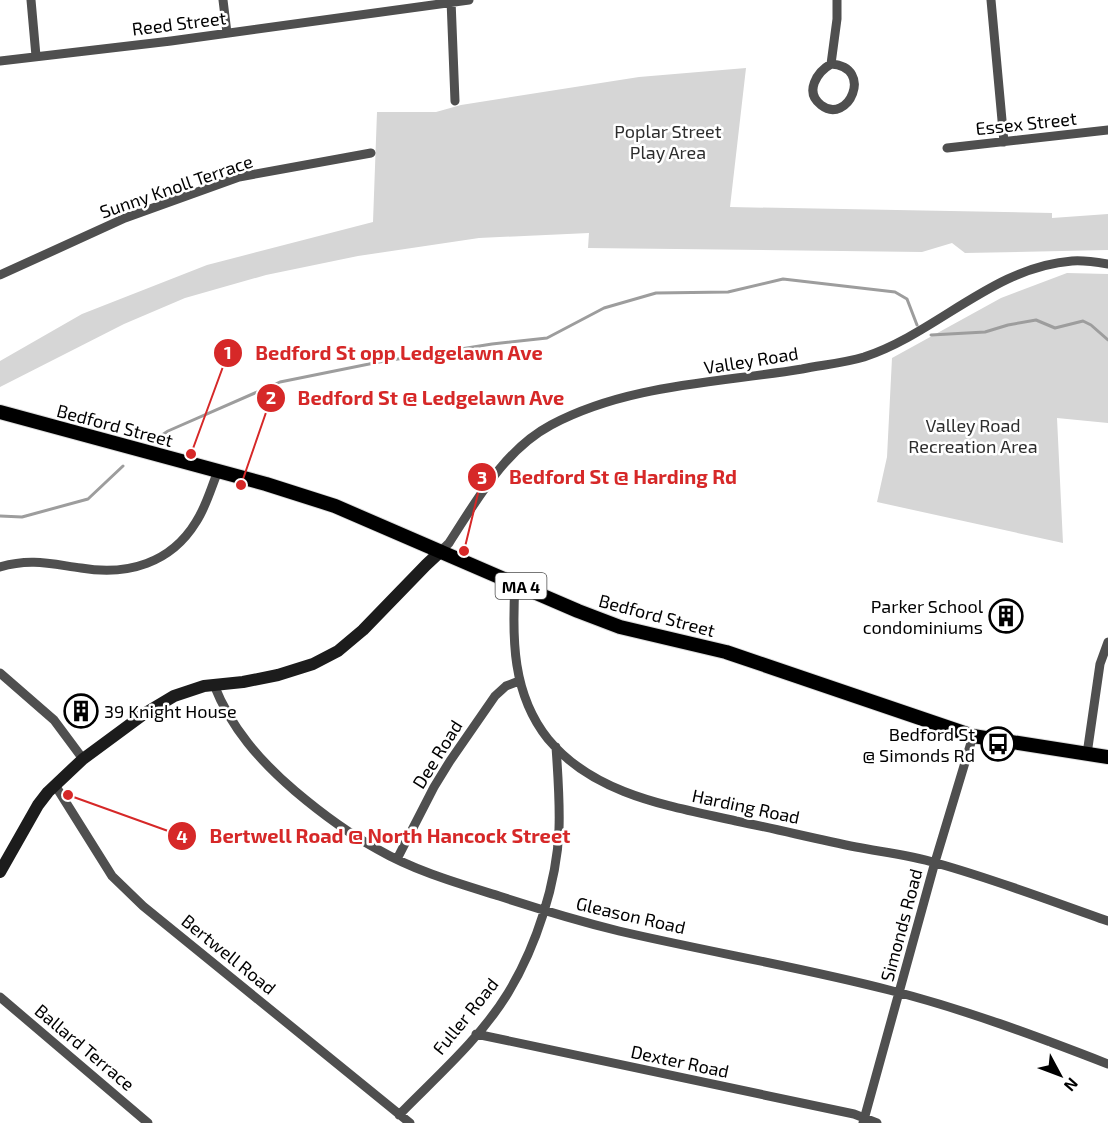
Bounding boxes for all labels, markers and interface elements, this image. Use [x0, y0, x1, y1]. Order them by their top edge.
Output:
street label: Reed Street [131, 6, 227, 40]
street label: Essex Street [974, 107, 1078, 139]
park label: Poplar Street Play Area [614, 120, 722, 163]
street label: Sunny Knoll Terrace [97, 150, 255, 222]
callout: Bedford St opp Ledgelawn Ave [213, 334, 555, 372]
text: Bedford St opp Ledgelawn Ave [255, 340, 543, 364]
text: 1 [224, 341, 232, 363]
street label: Valley Road [702, 342, 800, 378]
callout: Bedford St @ Ledgelawn Ave [256, 379, 577, 417]
text: Bedford St @ Ledgelawn Ave [298, 385, 564, 409]
text: 2 [266, 386, 276, 408]
street label: Bedford Street [54, 399, 176, 451]
park label: Valley Road Recreation Area [908, 414, 1038, 457]
callout: Bedford St @ Harding Rd [467, 458, 749, 496]
text: Bedford St @ Harding Rd [509, 464, 737, 488]
text: 3 [477, 466, 487, 488]
road number: MA 4 [496, 573, 546, 599]
street label: Bedford Street [596, 589, 718, 641]
place label: Parker School condominiums [863, 595, 984, 638]
building icon: Parker School condominiums [988, 598, 1024, 634]
building icon: 39 Knight House [63, 693, 99, 729]
place label: 39 Knight House [104, 700, 237, 722]
street label: Dee Road [407, 716, 467, 792]
place label: Bedford St @ Simonds Rd [862, 723, 975, 766]
bus stop icon: Bedford St @ Simonds Rd [980, 726, 1016, 762]
street label: Harding Road [690, 784, 802, 828]
callout: Bertwell Road @ North Hancock Street [167, 817, 583, 855]
text: Bertwell Road @ North Hancock Street [210, 823, 570, 847]
text: 4 [176, 825, 188, 847]
street label: Simonds Road [875, 866, 927, 984]
street label: Gleason Road [574, 892, 688, 938]
street label: Bertwell Road [177, 909, 281, 999]
street label: Fuller Road [427, 973, 503, 1059]
street label: Ballard Terrace [31, 999, 139, 1095]
street label: Dexter Road [629, 1040, 731, 1082]
north arrow [1030, 1045, 1090, 1105]
text: N [1061, 1075, 1083, 1096]

